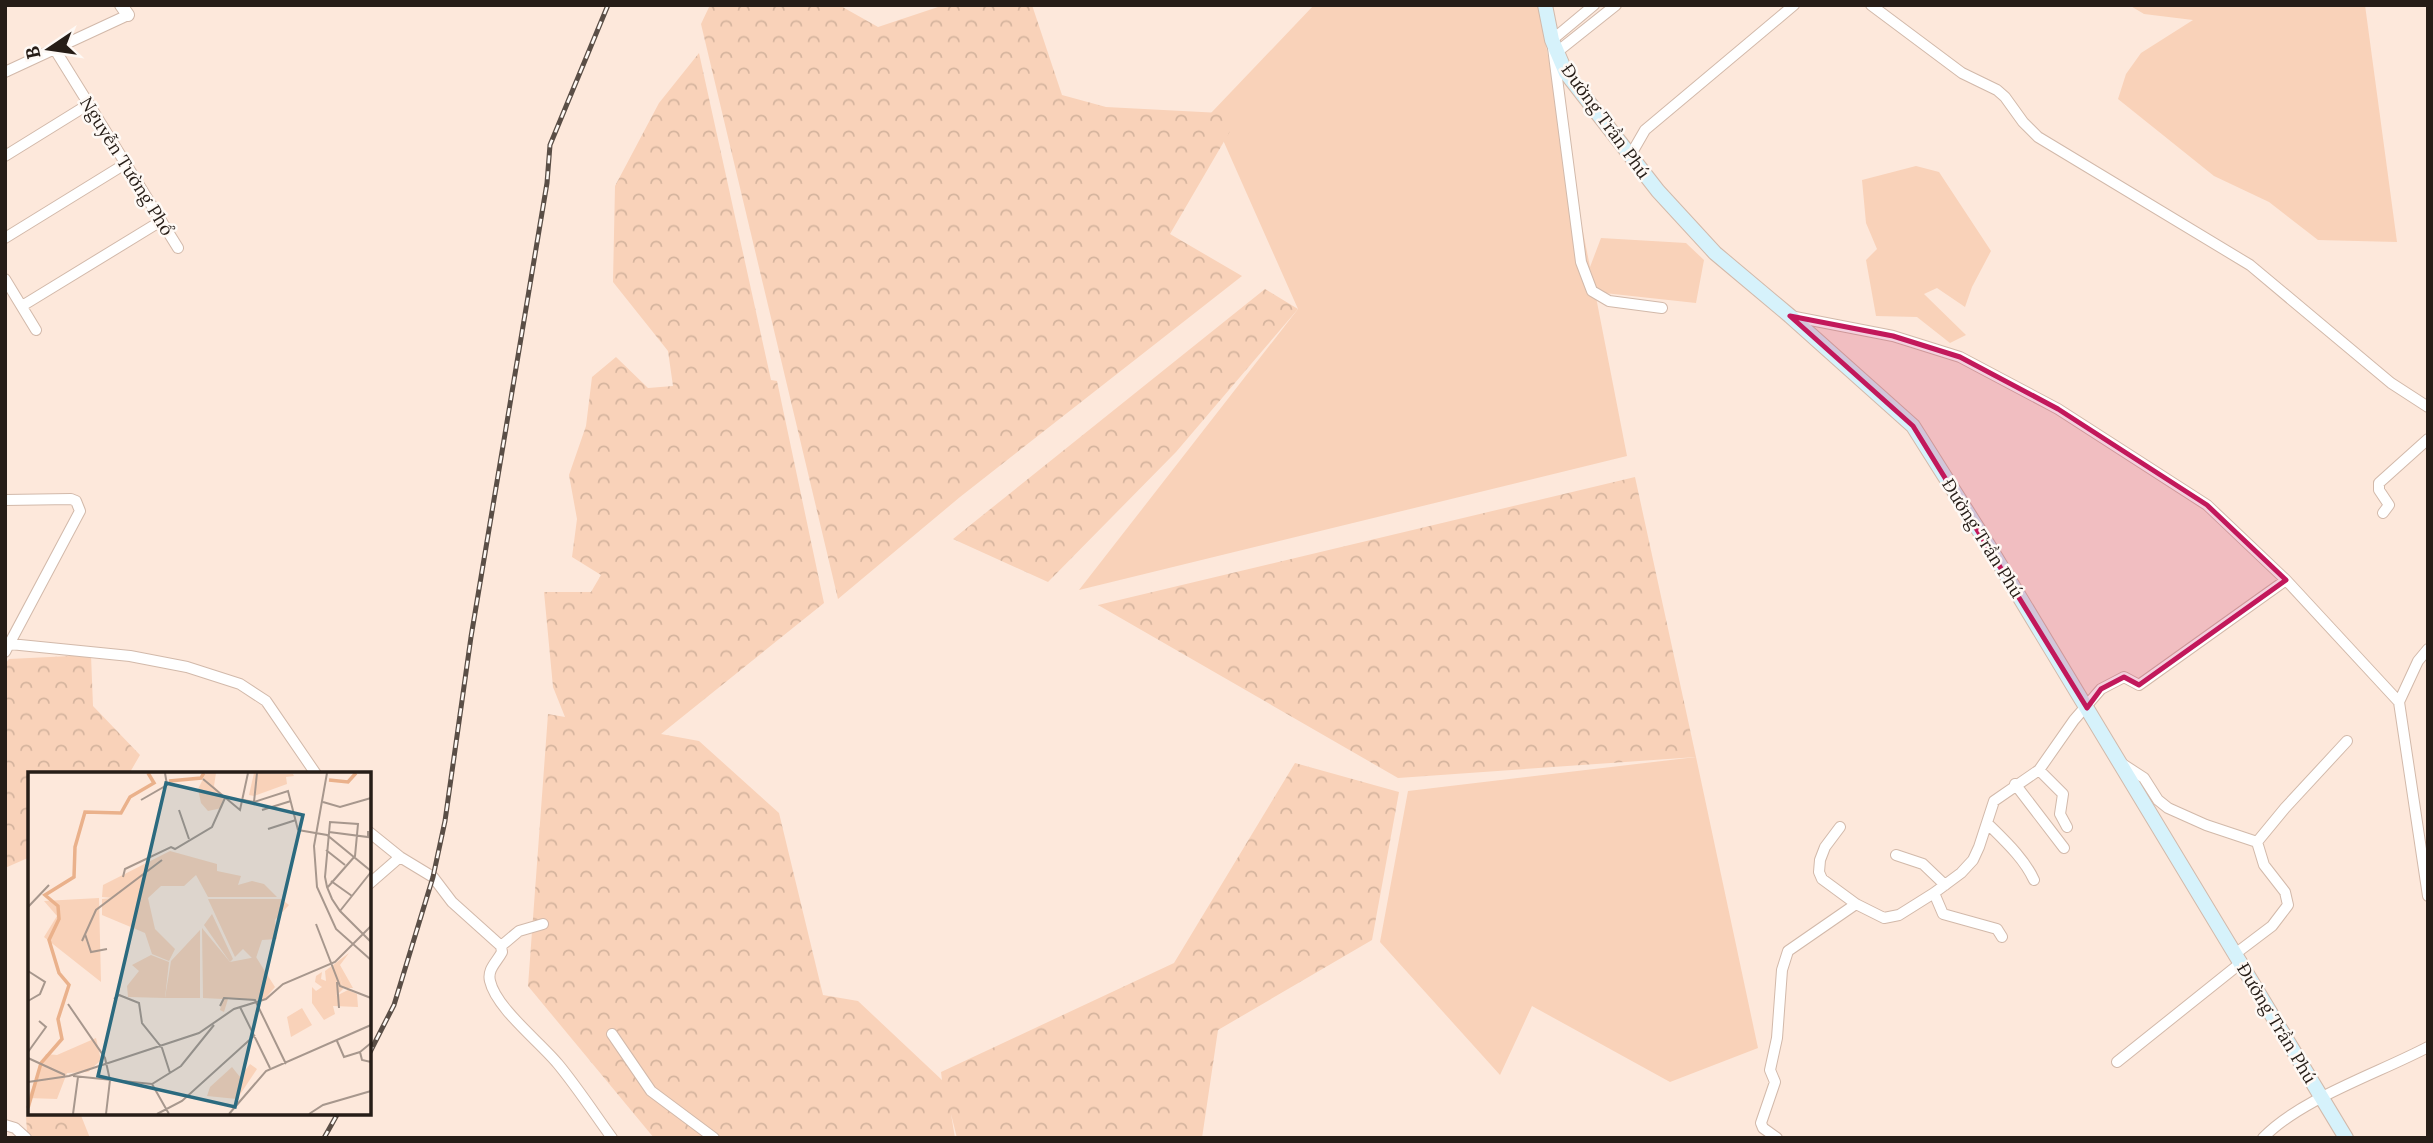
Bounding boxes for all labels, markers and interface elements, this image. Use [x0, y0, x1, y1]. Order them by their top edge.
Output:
north arrow [14, 14, 84, 84]
text: B [19, 44, 46, 62]
street label: Đường Trần Phú [1557, 59, 1656, 183]
street label: Nguyễn Tường Phổ [75, 92, 179, 240]
street label: Đường Trần Phú [1937, 474, 2029, 602]
inset map [28, 772, 371, 1115]
street label: Đường Trần Phú [2232, 959, 2322, 1088]

